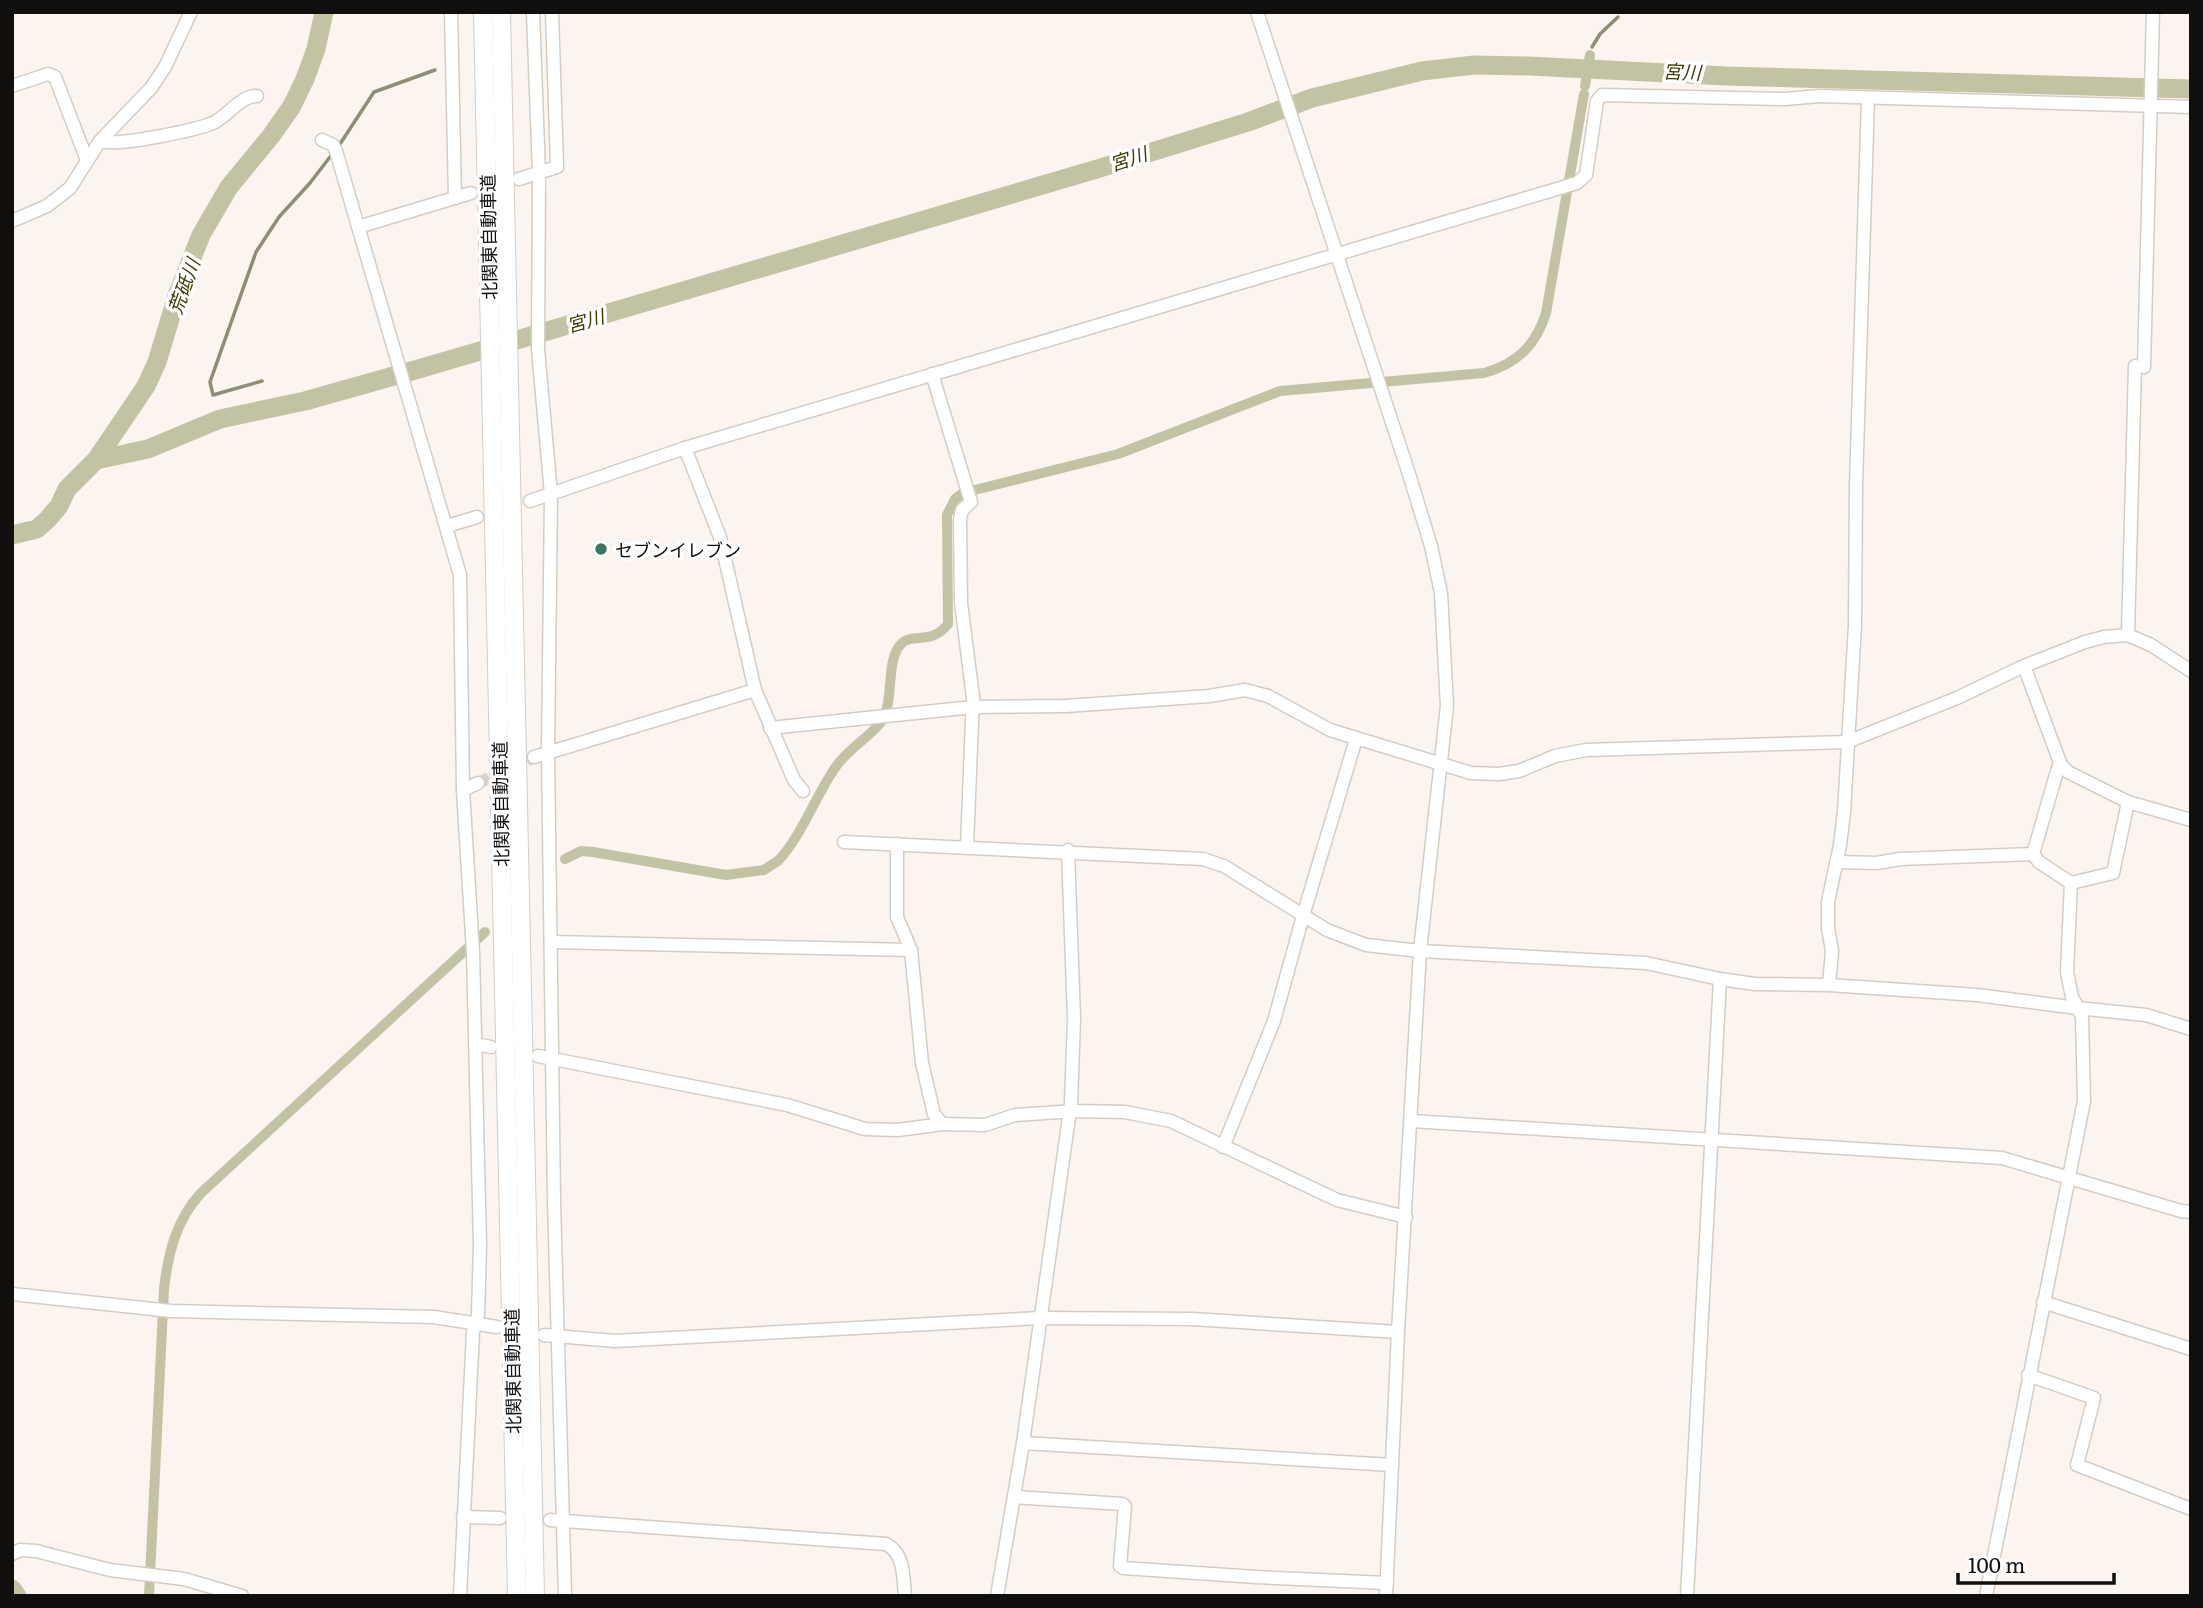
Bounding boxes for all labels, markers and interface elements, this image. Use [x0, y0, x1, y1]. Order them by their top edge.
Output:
water label: 宮川 [1663, 56, 1703, 86]
water label: 宮川 [1106, 138, 1152, 177]
street label: 北関東自動車道 [473, 174, 503, 300]
water label: 荒砥川 [160, 253, 207, 318]
water label: 宮川 [563, 301, 609, 339]
place label: セブンイレブン [615, 536, 741, 563]
marker: セブンイレブン [593, 541, 609, 557]
street label: 北関東自動車道 [485, 741, 515, 867]
street label: 北関東自動車道 [497, 1308, 527, 1434]
scale bar [1958, 1542, 2114, 1586]
text: 100 m [1968, 1548, 2025, 1579]

